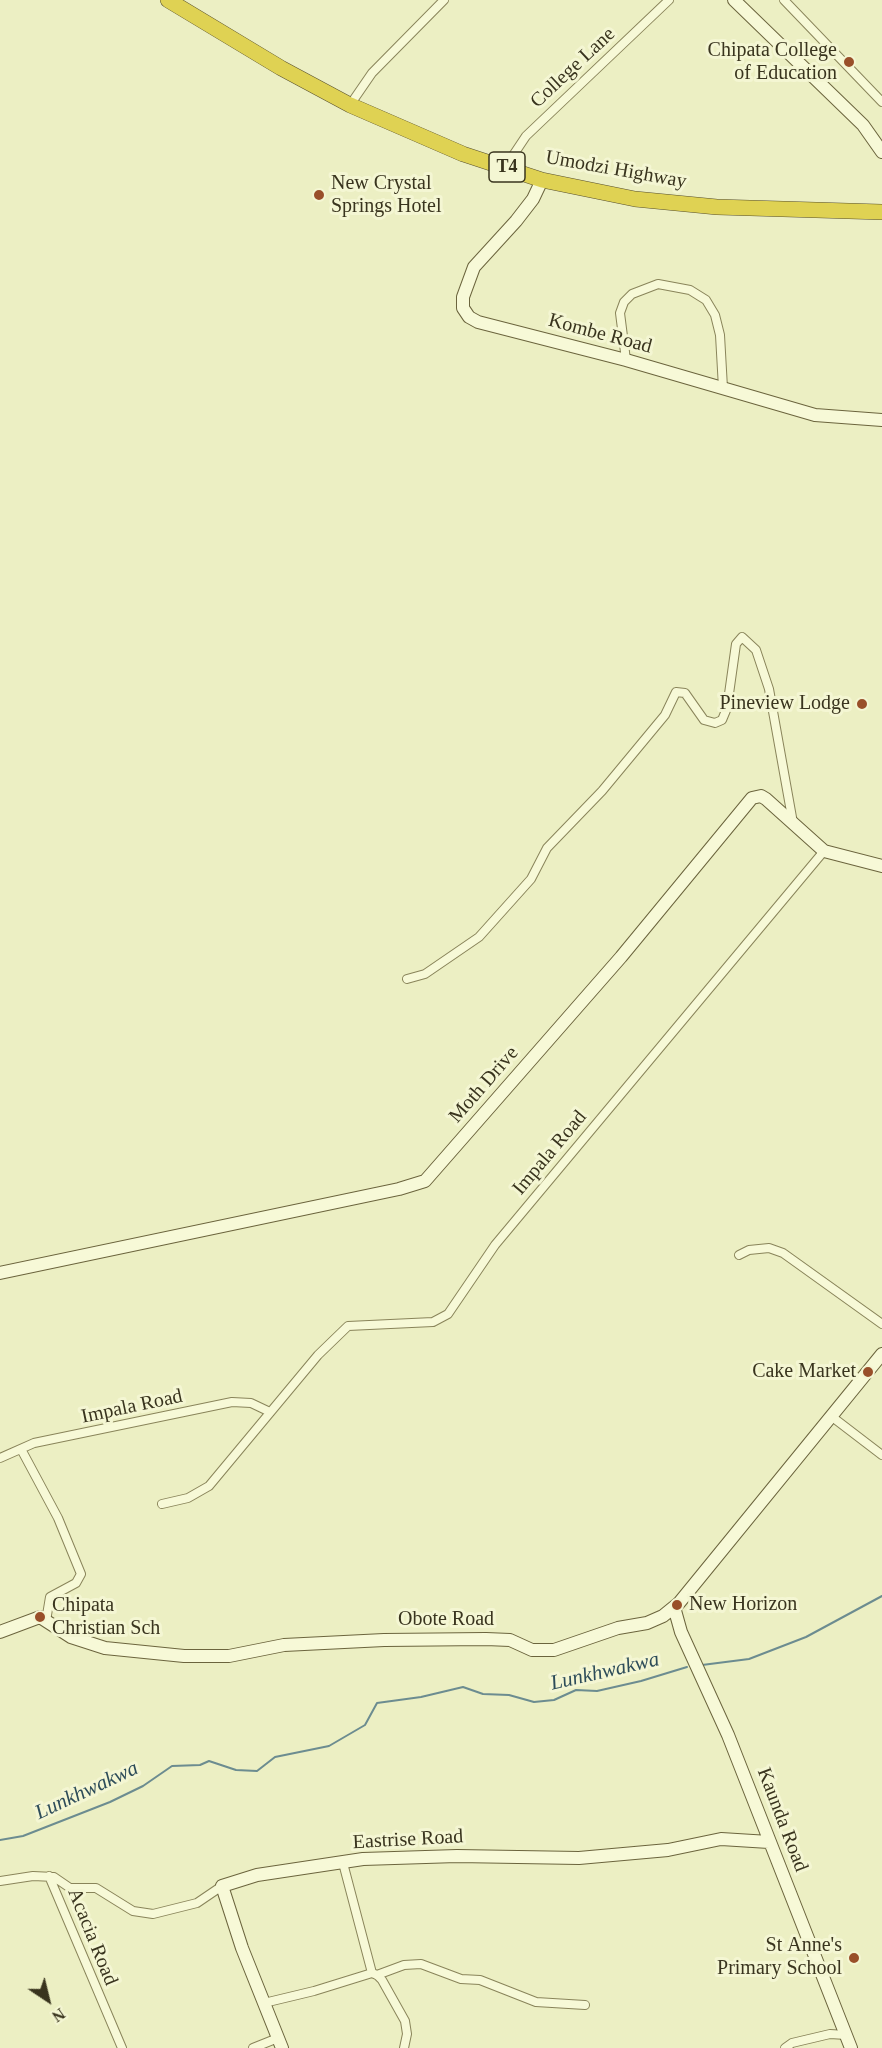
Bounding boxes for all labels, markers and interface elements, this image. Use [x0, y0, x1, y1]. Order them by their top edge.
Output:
street label: College Lane [526, 23, 620, 113]
place label: Chipata College of Education [708, 39, 837, 86]
marker: Chipata College of Education [842, 55, 856, 69]
street label: Umodzi Highway [544, 146, 688, 194]
road number: T4 [489, 152, 525, 182]
place label: New Crystal Springs Hotel [331, 172, 442, 219]
marker: New Crystal Springs Hotel [312, 188, 326, 202]
street label: Kombe Road [546, 309, 654, 359]
place label: Pineview Lodge [719, 692, 850, 716]
marker: Pineview Lodge [855, 697, 869, 711]
street label: Moth Drive [444, 1042, 524, 1128]
street label: Impala Road [508, 1106, 592, 1200]
place label: Cake Market [752, 1360, 856, 1384]
marker: Cake Market [861, 1365, 875, 1379]
street label: Impala Road [79, 1385, 185, 1429]
place label: New Horizon [689, 1593, 797, 1617]
place label: Chipata Christian Sch [52, 1594, 160, 1641]
marker: New Horizon [670, 1598, 684, 1612]
street label: Obote Road [398, 1608, 494, 1632]
marker: Chipata Christian Sch [33, 1610, 47, 1624]
water label: Lunkhwakwa [548, 1647, 662, 1697]
water label: Lunkhwakwa [31, 1756, 143, 1826]
street label: Kaunda Road [751, 1765, 813, 1875]
street label: Eastrise Road [352, 1825, 464, 1855]
street label: Acacia Road [62, 1885, 122, 1989]
place label: St Anne's Primary School [717, 1934, 842, 1981]
marker: St Anne's Primary School [847, 1951, 861, 1965]
north arrow [18, 1970, 78, 2030]
text: N [49, 2005, 68, 2025]

